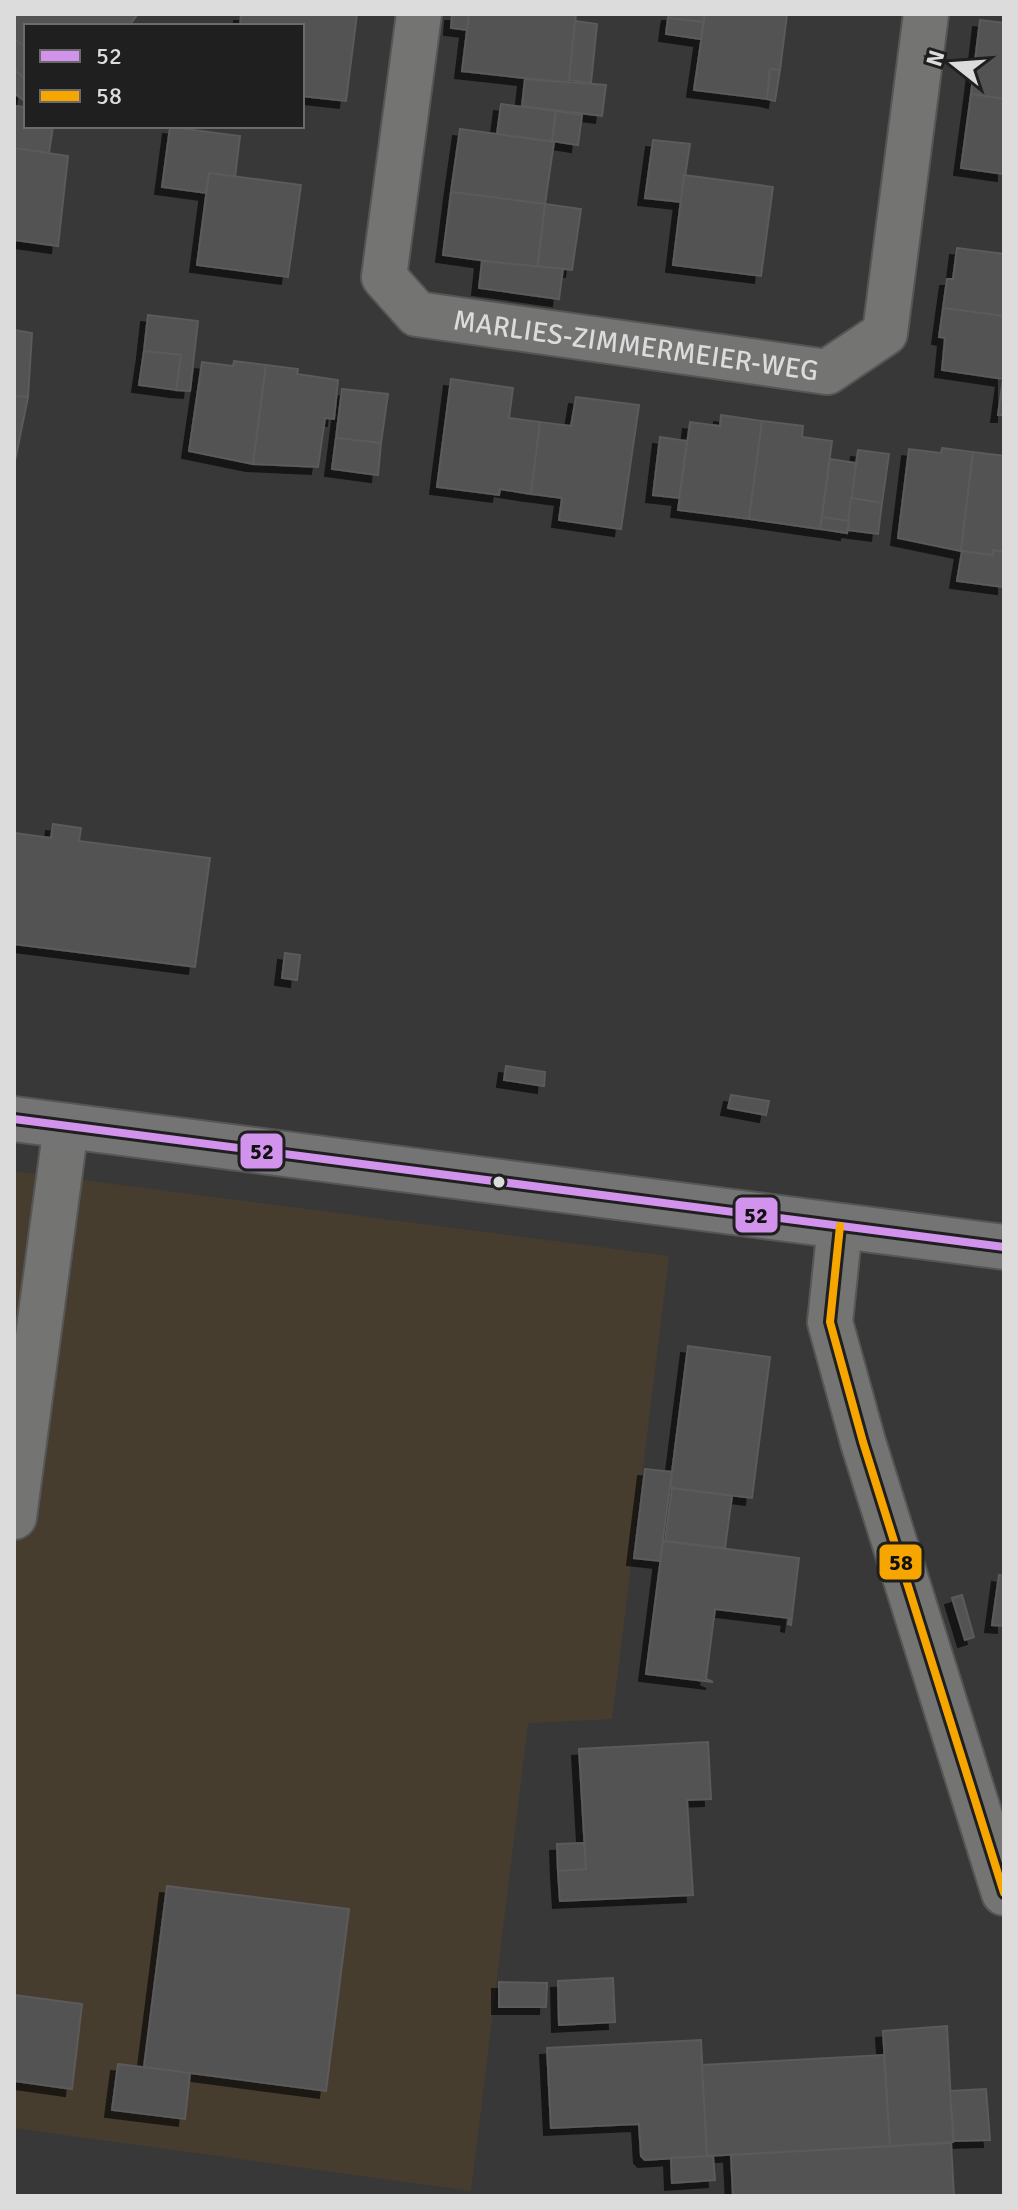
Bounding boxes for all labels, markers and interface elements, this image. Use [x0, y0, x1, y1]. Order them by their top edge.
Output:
legend [24, 24, 304, 128]
north arrow [914, 24, 994, 104]
text: 52 [96, 41, 122, 71]
text: N [920, 47, 951, 70]
text: 58 [96, 81, 122, 111]
street label: MARLIES-ZIMMERMEIER-WEG [451, 303, 820, 389]
line badge: 52 [239, 1132, 284, 1170]
text: 52 [250, 1138, 274, 1165]
unlabelled marker [491, 1174, 507, 1190]
line badge: 52 [734, 1196, 779, 1234]
text: 52 [744, 1202, 768, 1229]
line badge: 58 [878, 1543, 923, 1581]
text: 58 [889, 1549, 913, 1576]

